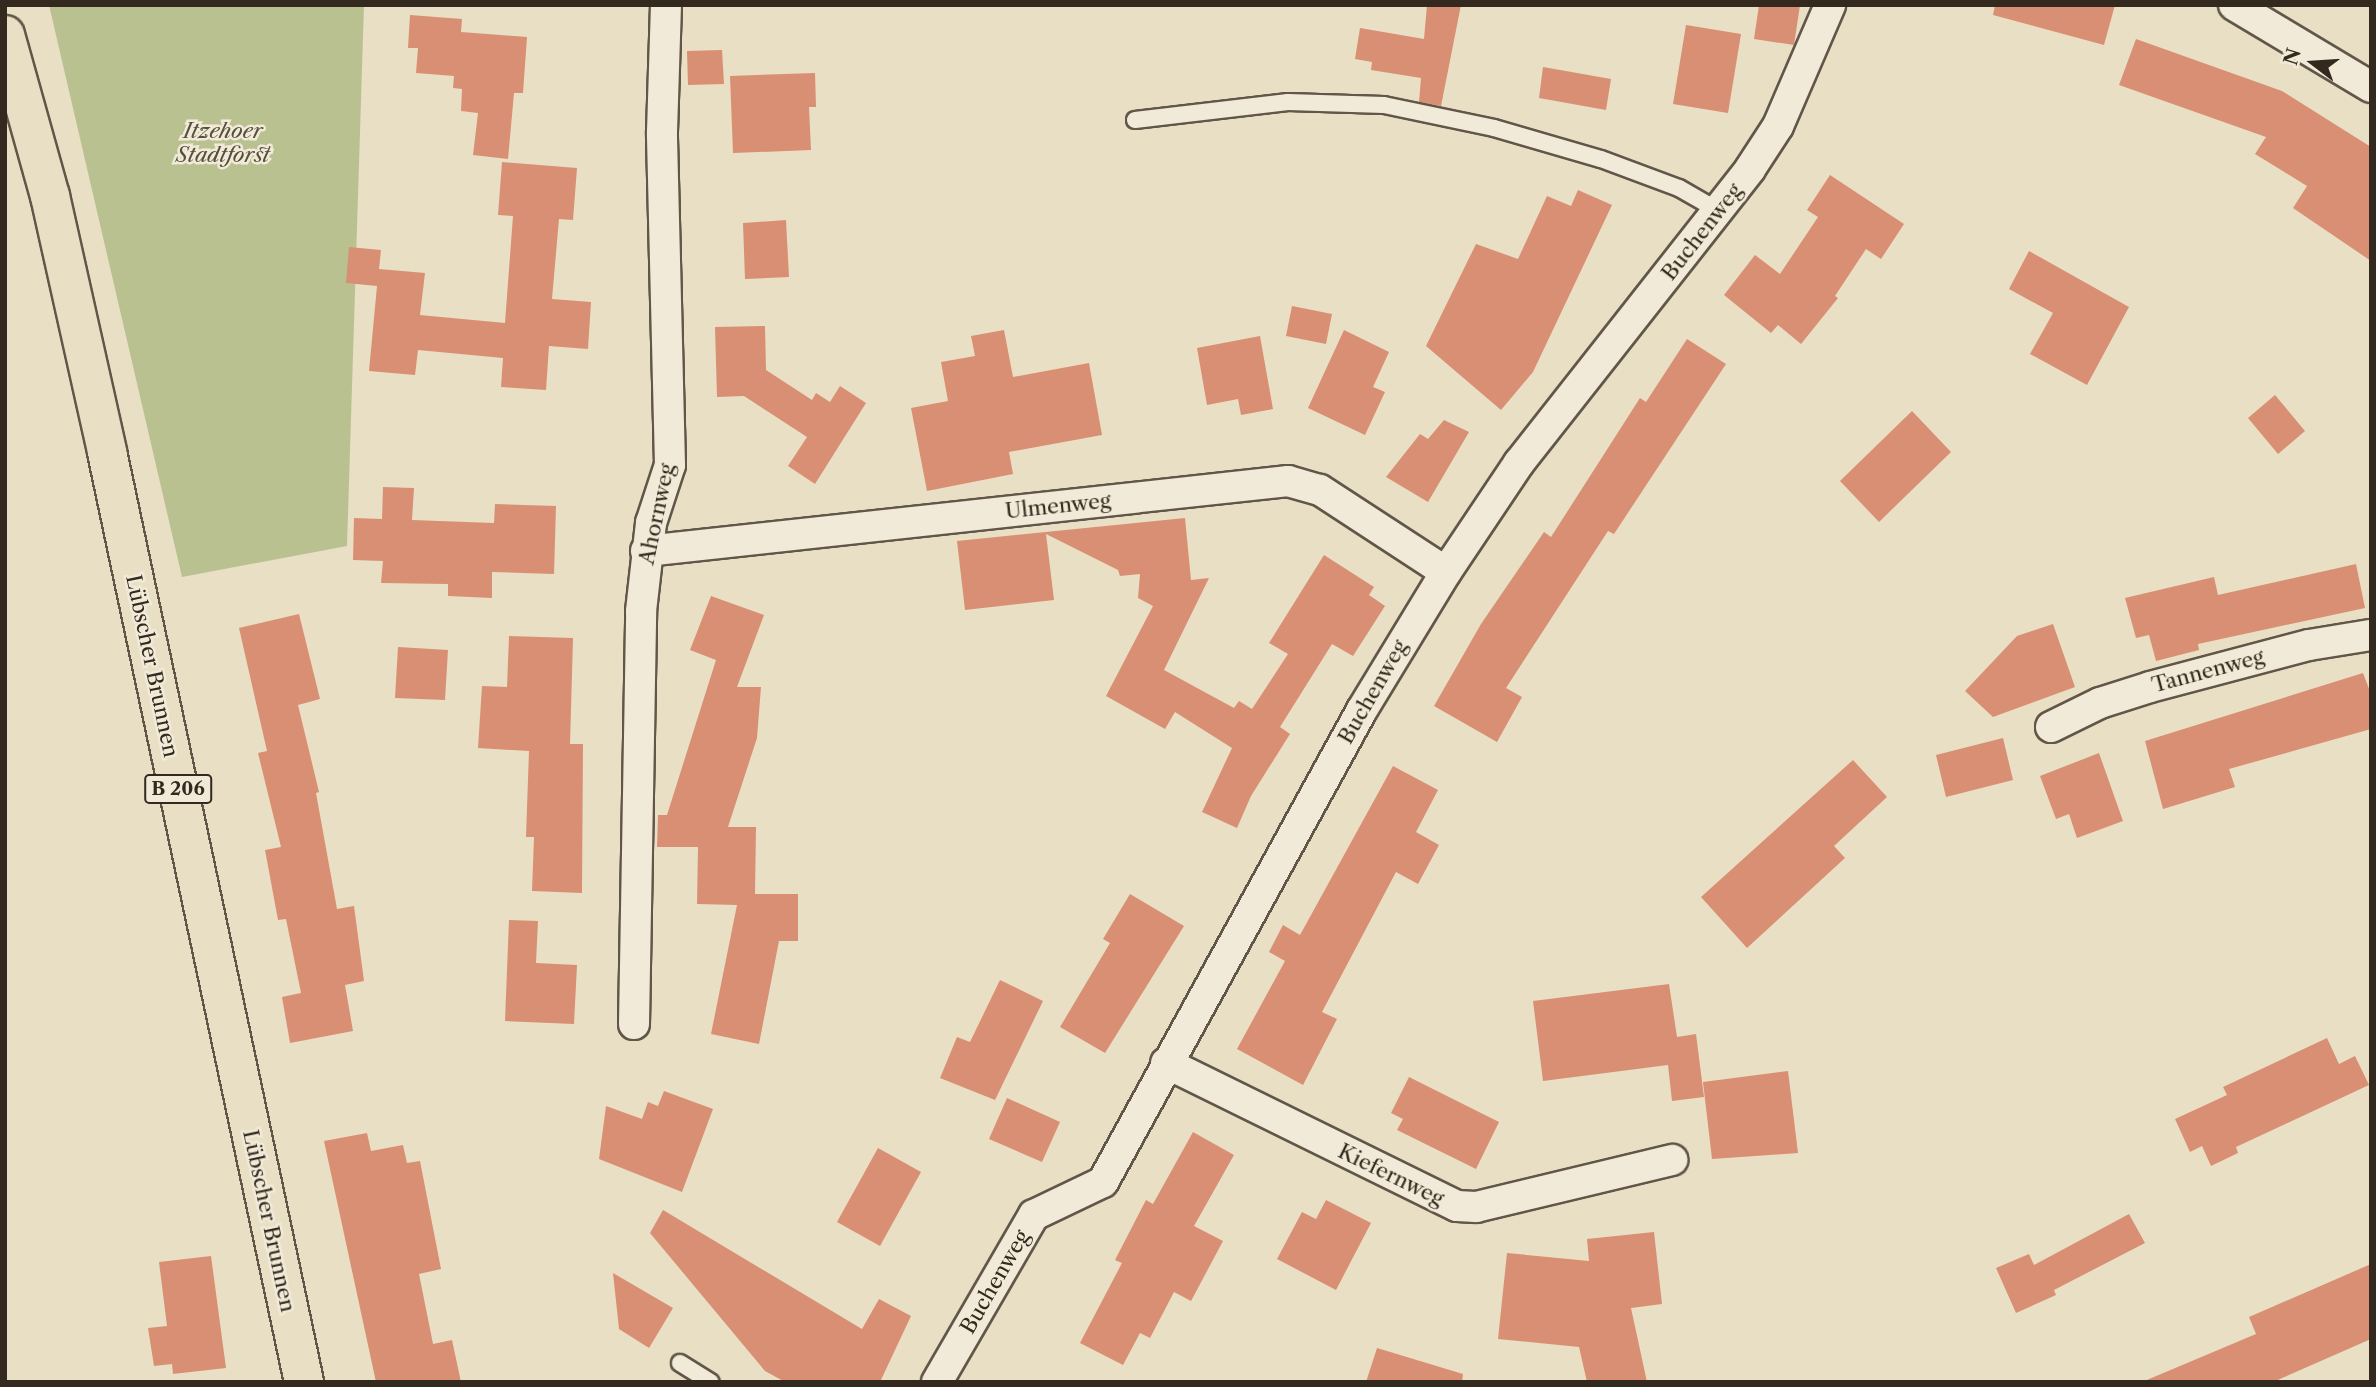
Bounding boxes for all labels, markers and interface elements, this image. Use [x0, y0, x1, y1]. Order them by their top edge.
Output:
north arrow [2278, 28, 2348, 98]
text: N [2279, 45, 2306, 68]
park label: Itzehoer Stadtforst [176, 118, 270, 168]
street label: Buchenweg [1656, 179, 1748, 285]
street label: Ahornweg [634, 461, 680, 567]
street label: Ulmenweg [1004, 488, 1112, 524]
street label: Lübscher Brunnen [120, 572, 184, 760]
street label: Buchenweg [1333, 636, 1413, 748]
street label: Tannenweg [2149, 644, 2267, 698]
road number: B 206 [143, 774, 213, 804]
street label: Lübscher Brunnen [237, 1127, 301, 1315]
street label: Kiefernweg [1334, 1139, 1448, 1211]
street label: Buchenweg [955, 1226, 1035, 1338]

